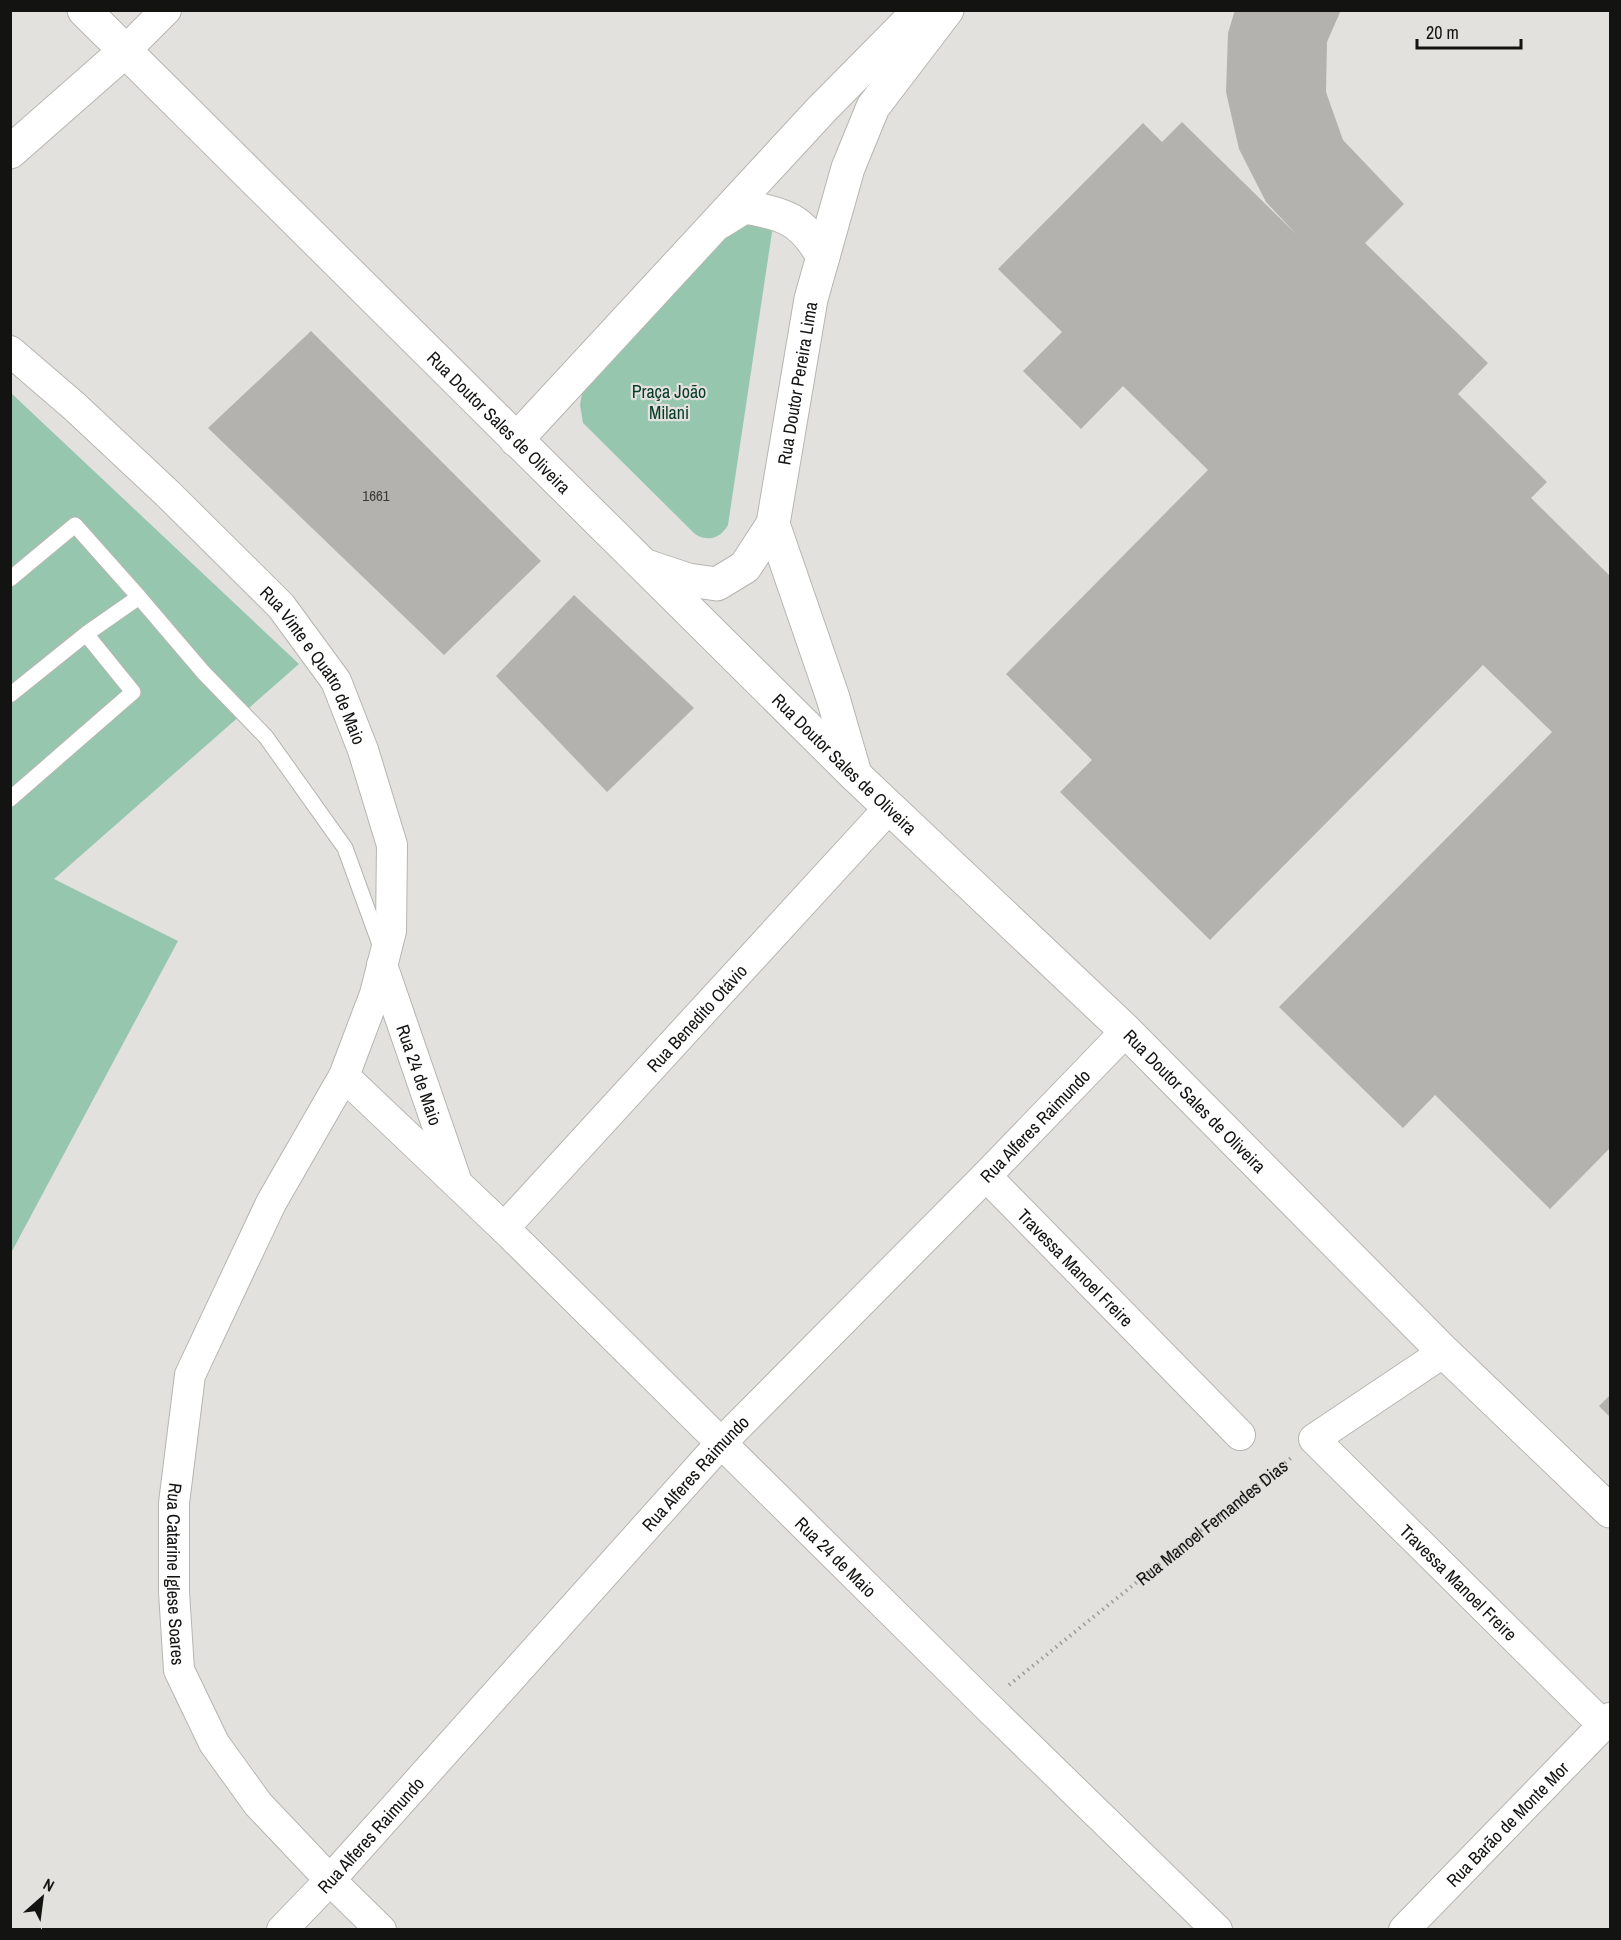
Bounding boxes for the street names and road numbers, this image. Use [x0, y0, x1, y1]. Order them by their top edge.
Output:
street label: Rua Doutor Pereira Lima [771, 300, 823, 467]
street label: Rua Doutor Sales de Oliveira [422, 345, 577, 499]
street label: Rua Vinte e Quatro de Maio [255, 580, 372, 748]
street label: Rua Doutor Sales de Oliveira [767, 688, 923, 840]
street label: Rua Benedito Otávio [641, 959, 752, 1077]
street label: Rua 24 de Maio [391, 1021, 449, 1128]
street label: Rua Doutor Sales de Oliveira [1118, 1023, 1272, 1178]
street label: Rua Alferes Raimundo [974, 1063, 1095, 1188]
street label: Travessa Manoel Freire [1012, 1203, 1139, 1332]
street label: Rua Alferes Raimundo [636, 1410, 754, 1536]
street label: Rua Manoel Fernandes Dias [1130, 1453, 1293, 1591]
street label: Rua Catarine Iglese Soares [161, 1481, 191, 1666]
street label: Rua 24 de Maio [790, 1511, 882, 1603]
street label: Travessa Manoel Freire [1394, 1518, 1523, 1646]
street label: Rua Barão de Monte Mor [1440, 1756, 1574, 1892]
street label: Rua Alferes Raimundo [312, 1771, 429, 1898]

